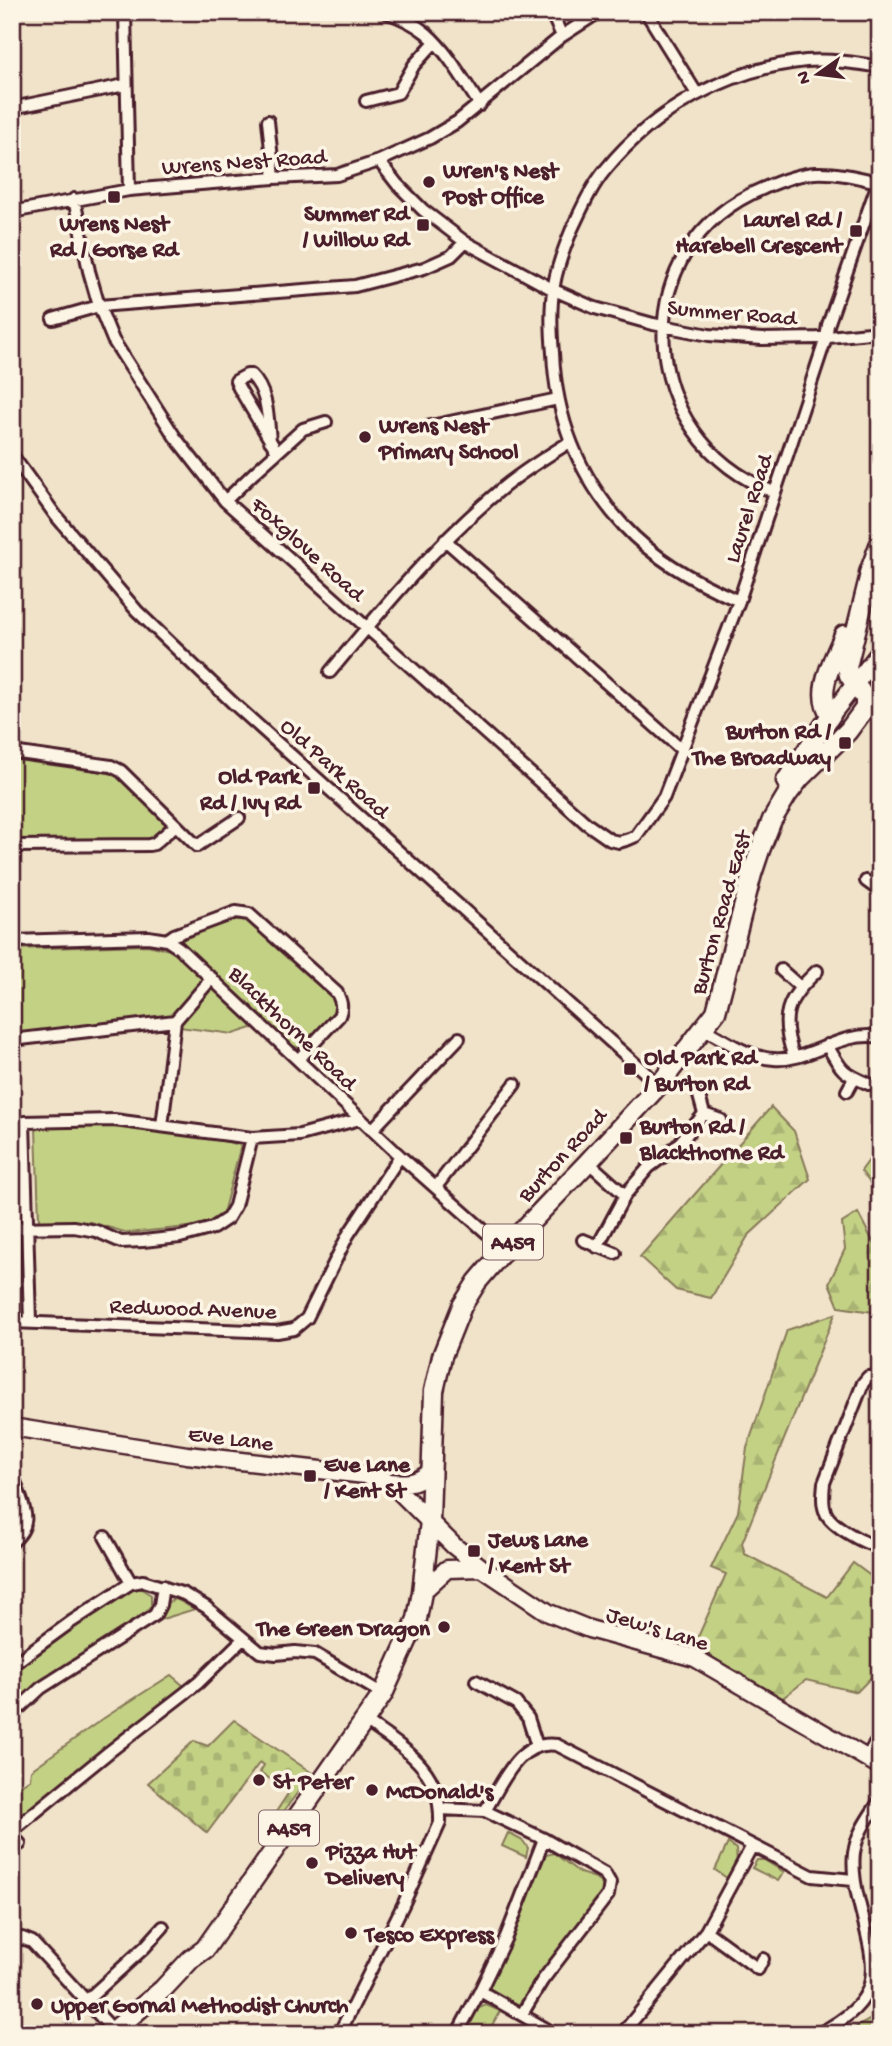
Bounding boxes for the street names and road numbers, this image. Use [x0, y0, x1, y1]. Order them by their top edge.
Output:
street label: Wrens Nest Road [161, 144, 329, 183]
street label: Summer Road [666, 295, 799, 334]
street label: Laurel Road [720, 450, 781, 567]
street label: Foxglove Road [244, 492, 370, 610]
street label: Old Park Road [274, 714, 395, 827]
street label: Burton Road East [686, 826, 759, 999]
street label: Blackthorne Road [221, 961, 362, 1099]
street label: Burton Road [513, 1103, 615, 1210]
road number: A459 [483, 1224, 543, 1260]
street label: Redwood Avenue [109, 1294, 278, 1327]
street label: Eve Lane [186, 1422, 276, 1459]
street label: Jew's Lane [603, 1602, 713, 1659]
road number: A459 [259, 1811, 319, 1846]

